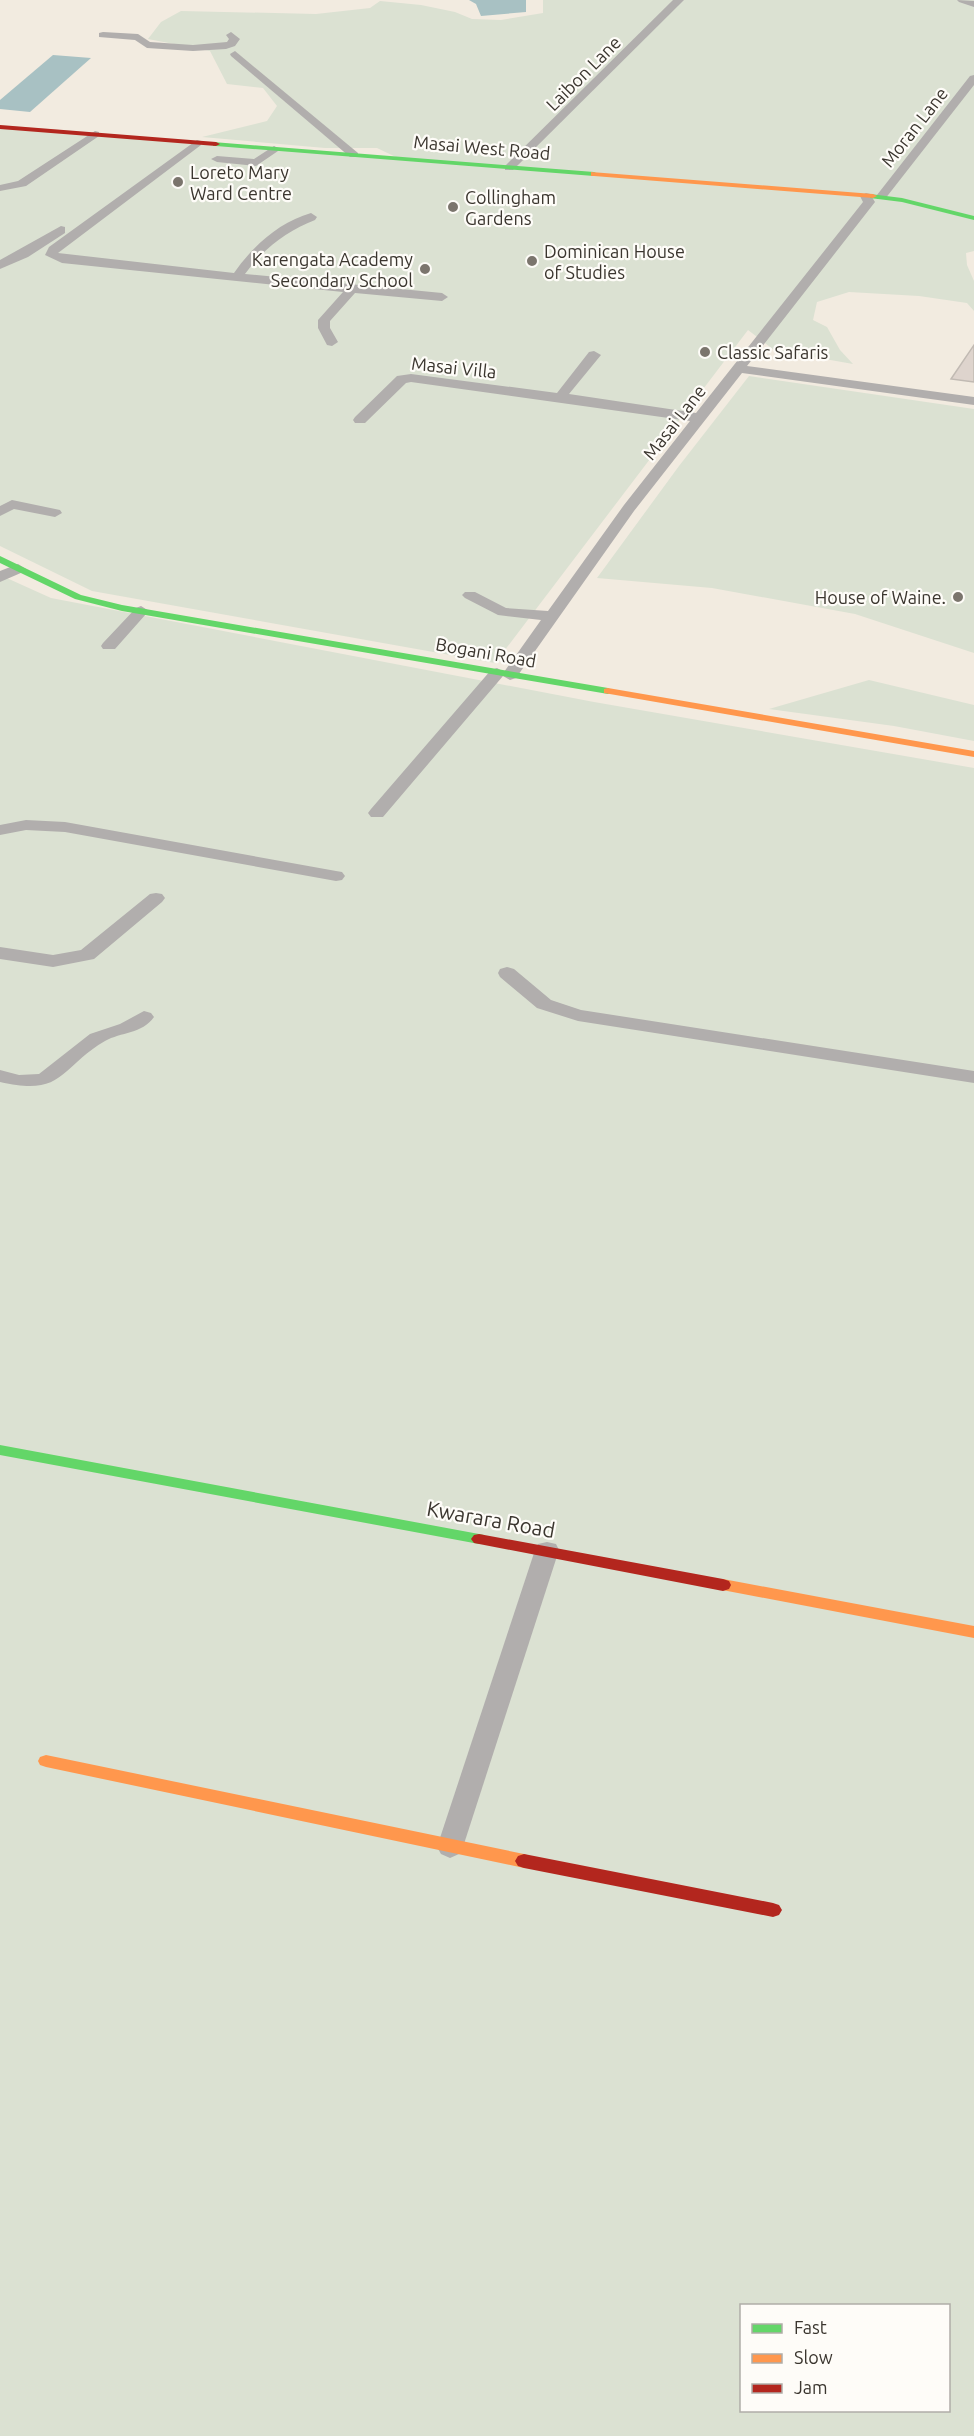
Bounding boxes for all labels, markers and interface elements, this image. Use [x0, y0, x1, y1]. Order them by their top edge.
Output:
street label: Laibon Lane [542, 32, 624, 114]
street label: Moran Lane [877, 83, 951, 171]
street label: Masai West Road [413, 131, 551, 163]
place label: Loreto Mary Ward Centre [190, 162, 292, 203]
marker: Loreto Mary Ward Centre [171, 175, 185, 189]
place label: Collingham Gardens [465, 187, 556, 228]
marker: Collingham Gardens [446, 200, 460, 214]
place label: Dominican House of Studies [544, 241, 685, 282]
place label: Karengata Academy Secondary School [252, 249, 413, 290]
marker: Dominican House of Studies [525, 254, 539, 268]
marker: Karengata Academy Secondary School [418, 262, 432, 276]
place label: Classic Safaris [717, 342, 829, 362]
marker: Classic Safaris [698, 345, 712, 359]
street label: Masai Villa [410, 353, 498, 381]
street label: Masai Lane [639, 381, 709, 463]
place label: House of Waine. [815, 587, 946, 607]
marker: House of Waine. [951, 590, 965, 604]
street label: Bogani Road [434, 633, 538, 671]
street label: Kwarara Road [425, 1496, 557, 1542]
legend [740, 2304, 950, 2412]
text: Fast [794, 2317, 827, 2337]
text: Slow [794, 2347, 833, 2367]
text: Jam [794, 2377, 828, 2397]

